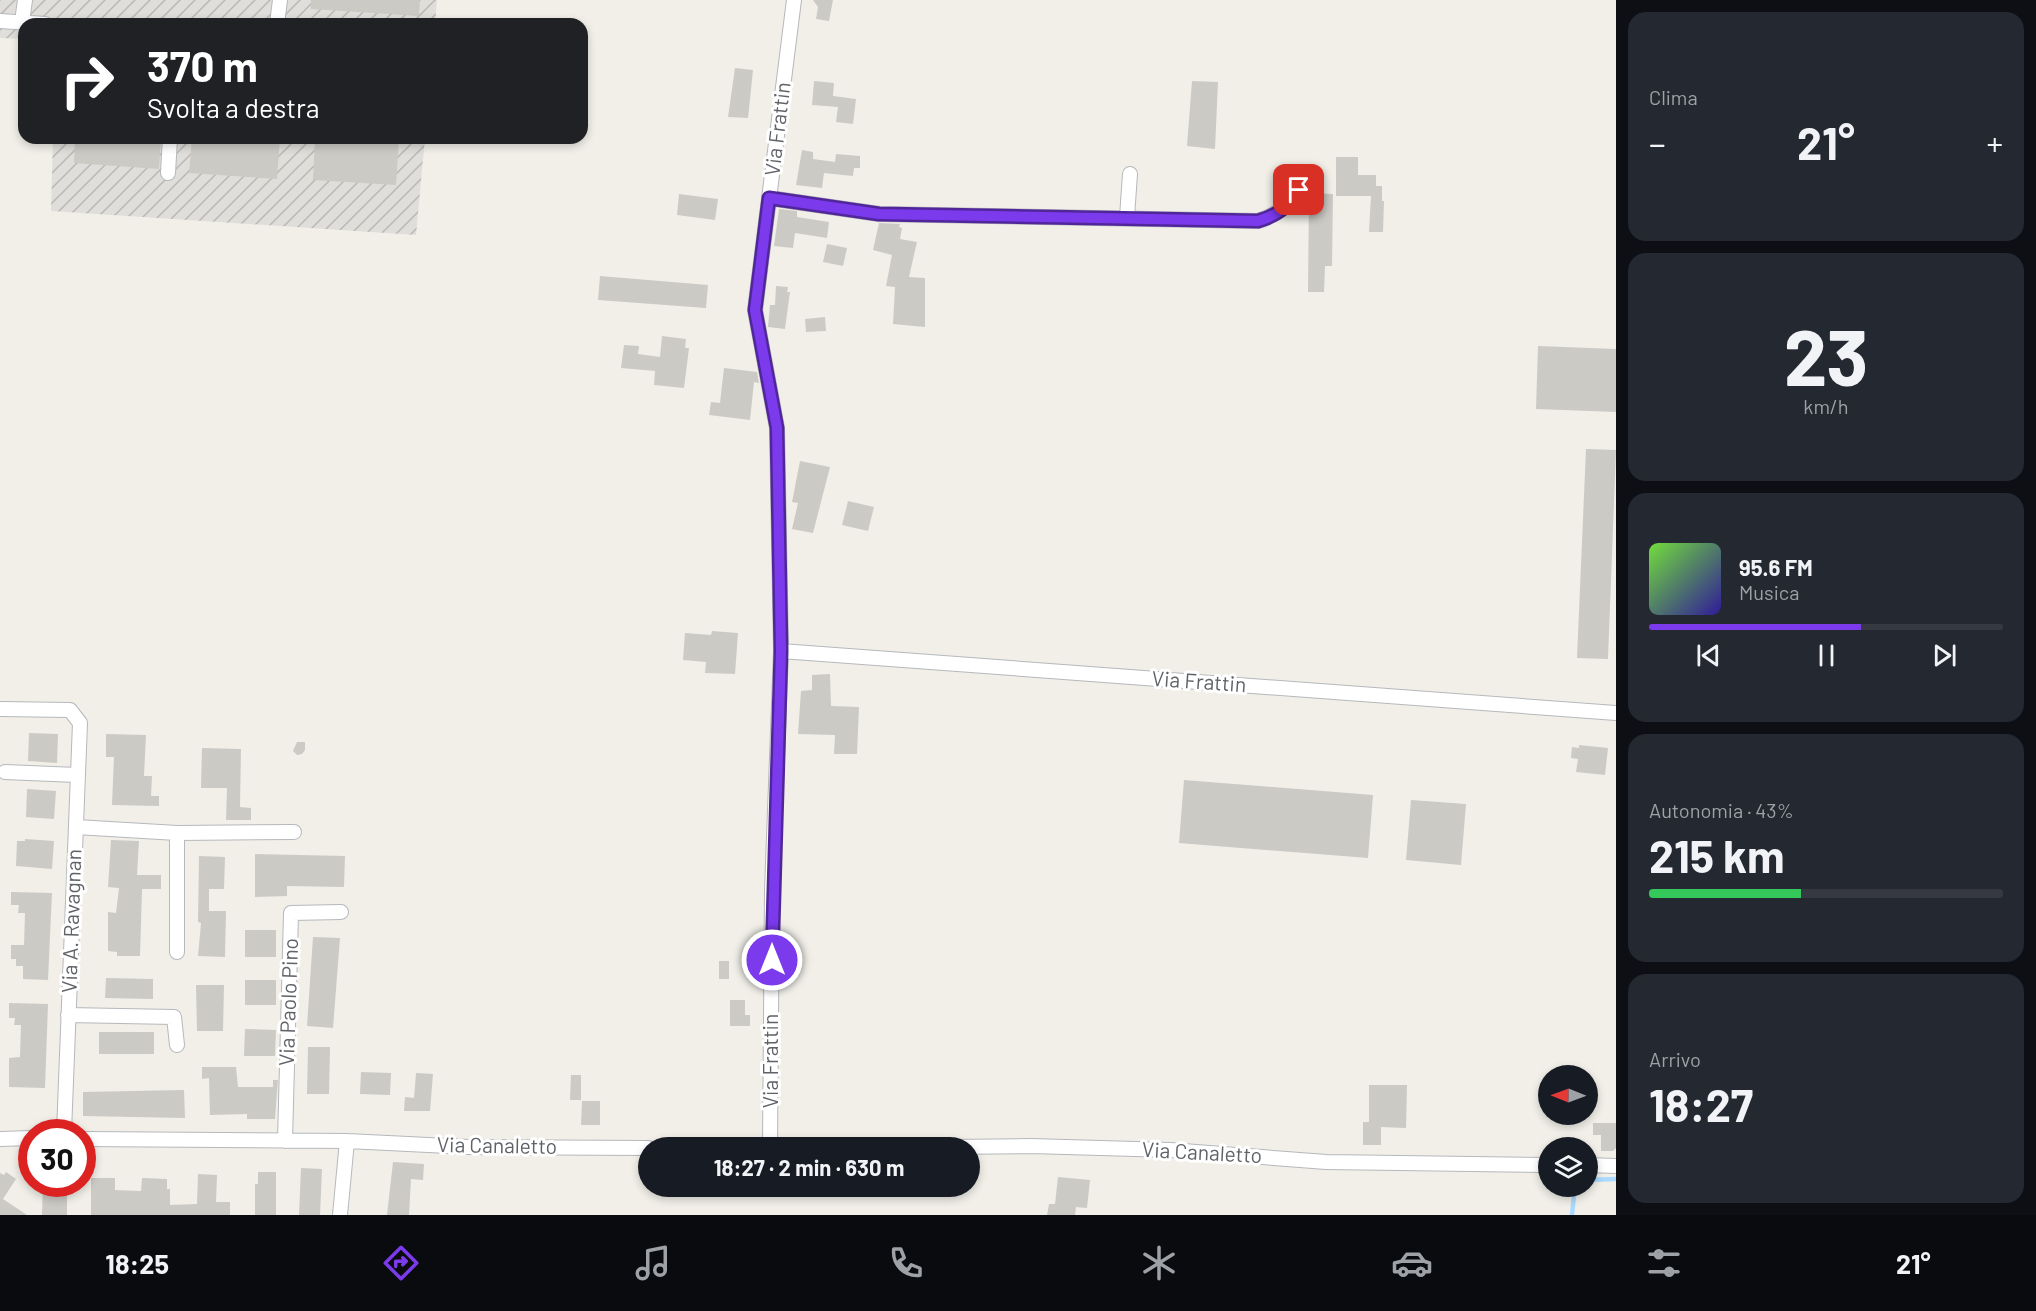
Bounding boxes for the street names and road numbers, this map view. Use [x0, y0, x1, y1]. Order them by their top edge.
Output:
street label: Via Frattin [758, 80, 795, 177]
street label: Via Frattin [1151, 665, 1247, 696]
street label: Via A. Ravagnan [55, 849, 86, 993]
street label: Via Paolo Pino [273, 938, 302, 1066]
street label: Via Frattin [757, 1014, 782, 1108]
street label: Via Canaletto [437, 1131, 557, 1158]
street label: Via Canaletto [1141, 1136, 1263, 1167]

